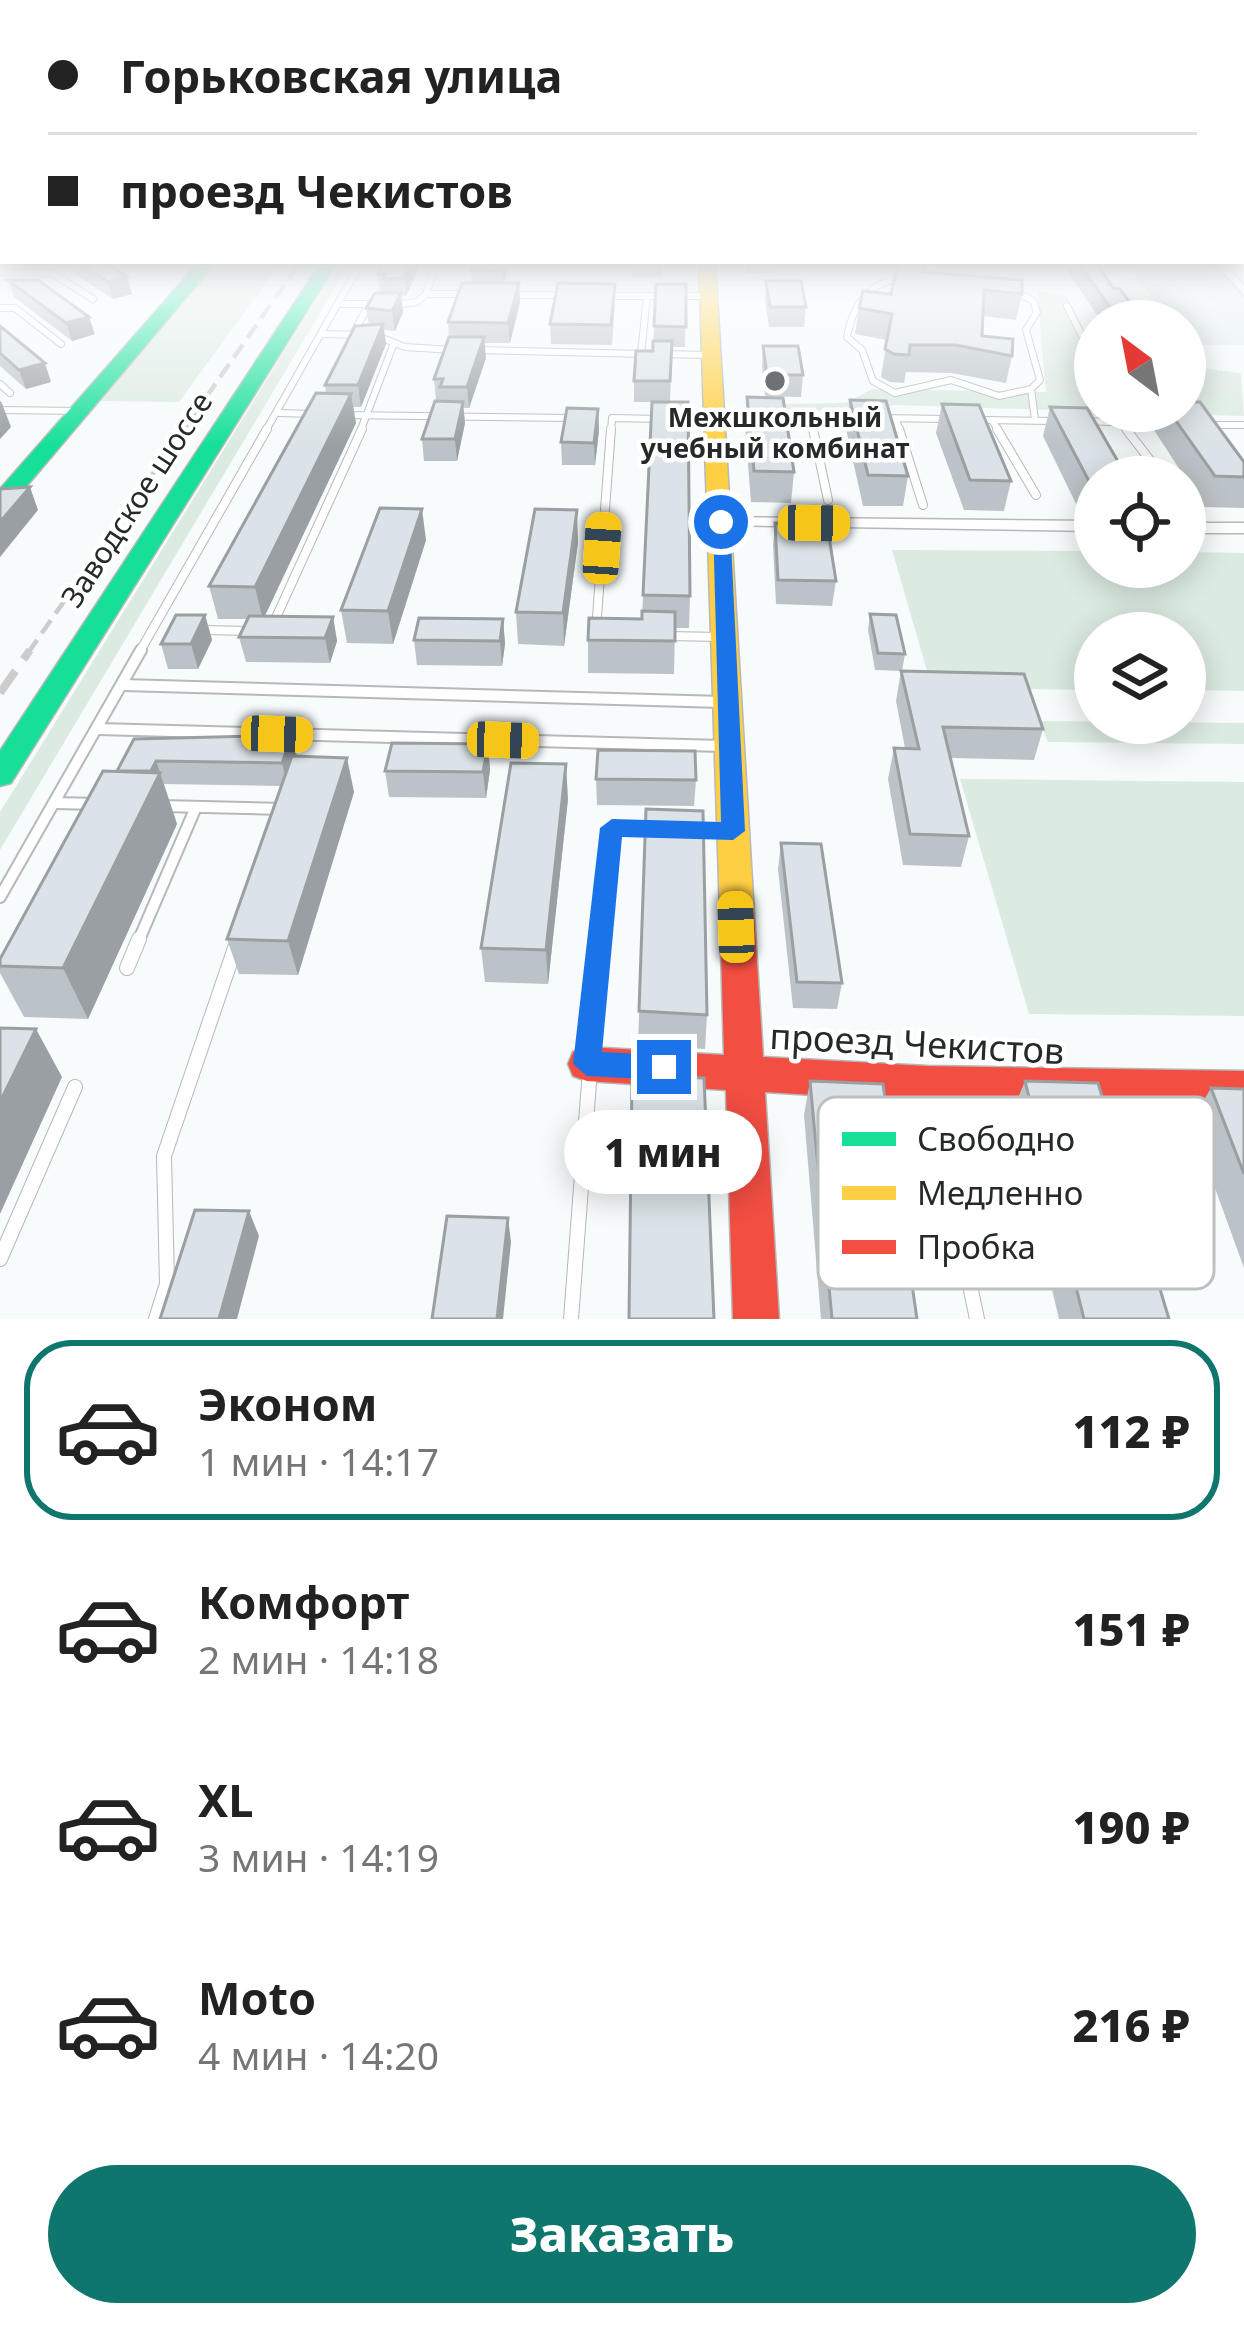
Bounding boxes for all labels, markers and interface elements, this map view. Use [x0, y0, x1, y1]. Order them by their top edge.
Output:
text: Горьковская улица [120, 45, 562, 106]
text: проезд Чекистов [120, 160, 513, 221]
north arrow [1074, 300, 1206, 432]
map controls [1074, 300, 1206, 744]
marker: Межшкольный учебный комбинат [762, 368, 788, 394]
street label: Заводское шоссе [51, 383, 221, 615]
place label: Межшкольный учебный комбинат [640, 398, 910, 466]
button: locate [1074, 456, 1206, 588]
route start [694, 495, 748, 549]
car [778, 504, 850, 542]
car [582, 511, 622, 585]
button: layers [1074, 612, 1206, 744]
car [240, 715, 314, 753]
car [466, 721, 540, 759]
car [717, 890, 755, 964]
street label: проезд Чекистов [768, 1011, 1066, 1075]
route end [637, 1040, 691, 1094]
legend [818, 1097, 1214, 1289]
callout: 1 мин [565, 1109, 763, 1193]
text: Свободно [917, 1116, 1075, 1161]
text: 1 мин [604, 1125, 722, 1178]
text: Медленно [917, 1170, 1083, 1215]
text: Пробка [917, 1224, 1036, 1269]
text: Эконом [198, 1373, 377, 1434]
icon: car [54, 1376, 162, 1484]
text: 112 ₽ [1073, 1400, 1190, 1461]
text: 1 мин · 14:17 [198, 1434, 439, 1487]
text: Комфорт [198, 1571, 409, 1632]
icon: car [54, 1574, 162, 1682]
text: 151 ₽ [1073, 1598, 1190, 1659]
text: 2 мин · 14:18 [198, 1632, 439, 1685]
text: XL [198, 1769, 253, 1830]
icon: car [54, 1772, 162, 1880]
text: 190 ₽ [1073, 1796, 1190, 1857]
text: 3 мин · 14:19 [198, 1830, 439, 1883]
text: Moto [198, 1967, 316, 2028]
icon: car [54, 1970, 162, 2078]
text: 216 ₽ [1073, 1994, 1190, 2055]
text: 4 мин · 14:20 [198, 2028, 439, 2081]
button: Заказать [48, 2165, 1196, 2303]

